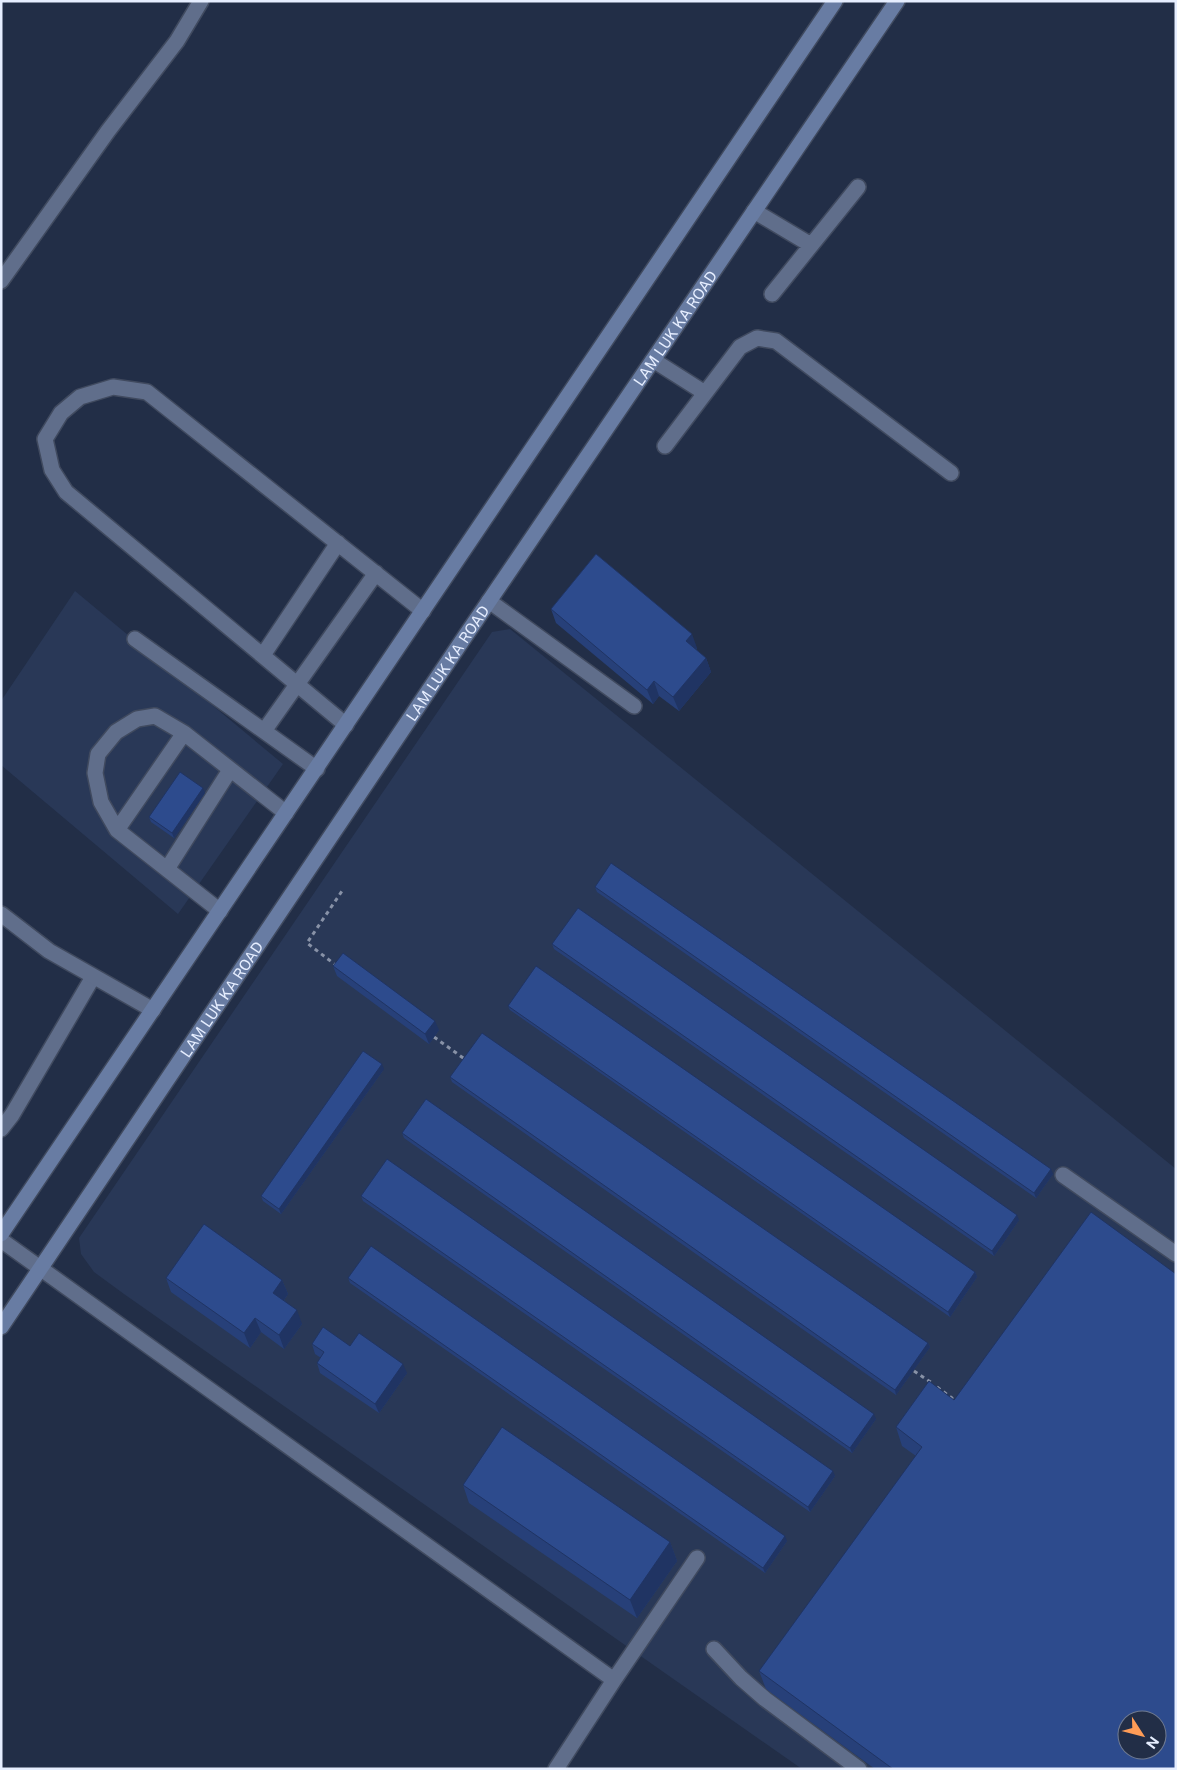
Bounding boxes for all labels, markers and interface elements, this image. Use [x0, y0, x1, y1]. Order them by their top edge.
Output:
street label: LAM LUK KA ROAD [630, 267, 720, 389]
street label: LAM LUK KA ROAD [402, 602, 492, 724]
street label: LAM LUK KA ROAD [176, 938, 266, 1060]
north arrow [1117, 1710, 1167, 1760]
text: N [1143, 1734, 1162, 1752]

